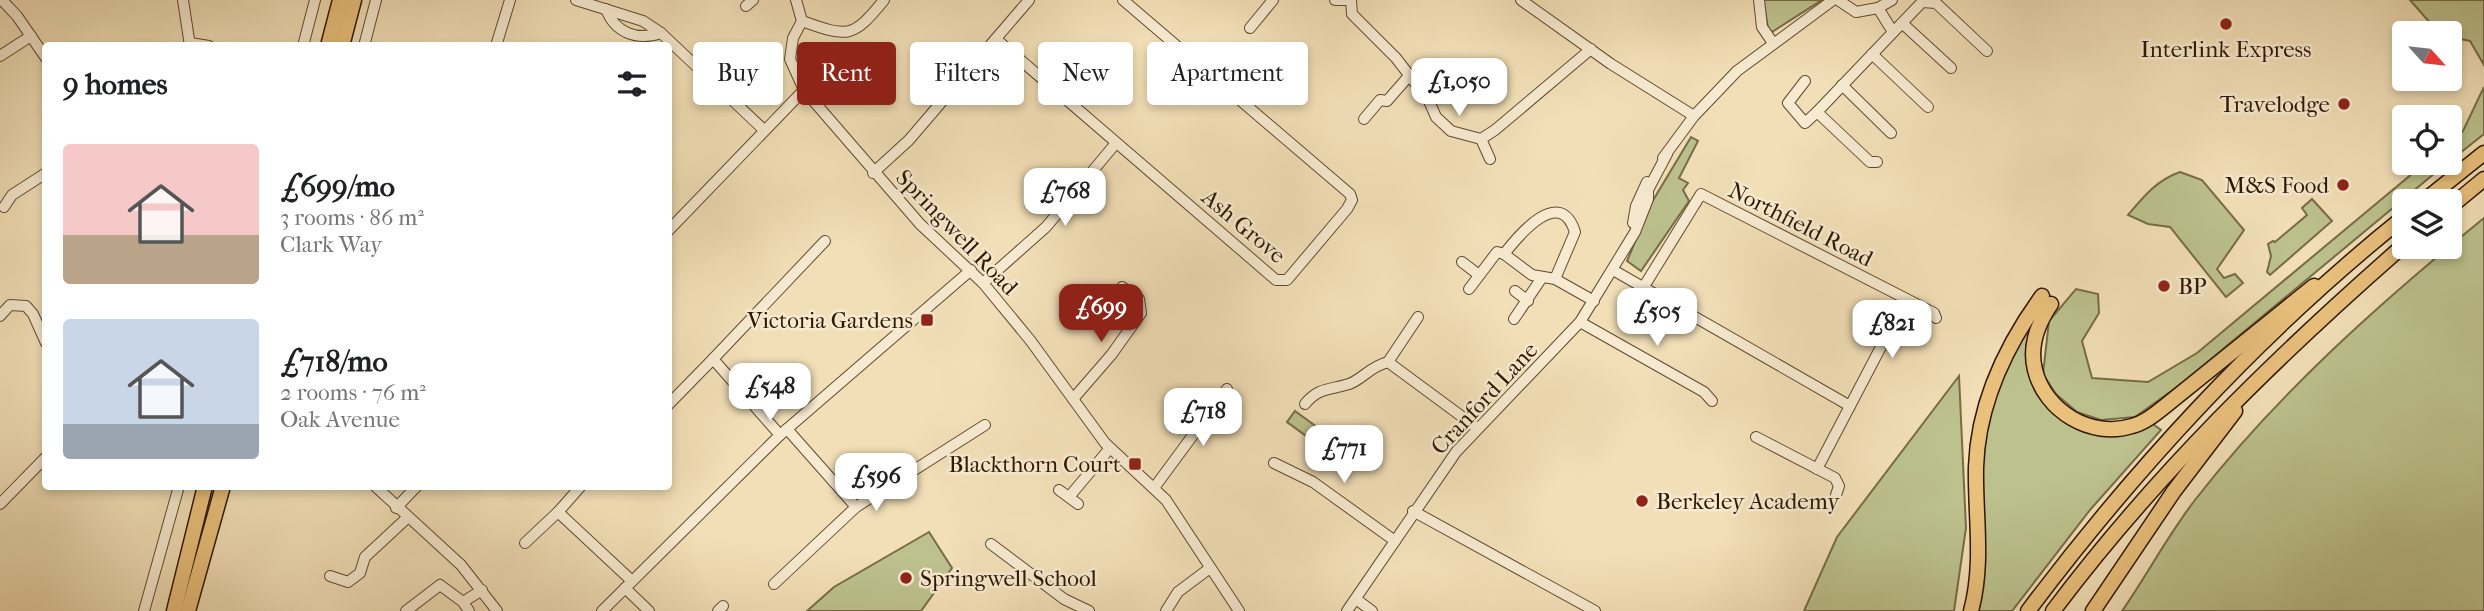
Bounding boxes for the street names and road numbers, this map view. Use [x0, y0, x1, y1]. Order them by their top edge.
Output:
street label: Springwell Road [890, 164, 1024, 301]
street label: Northfield Road [1724, 176, 1878, 273]
street label: Ash Grove [1196, 183, 1291, 269]
street label: Cranford Lane [1425, 336, 1543, 460]

